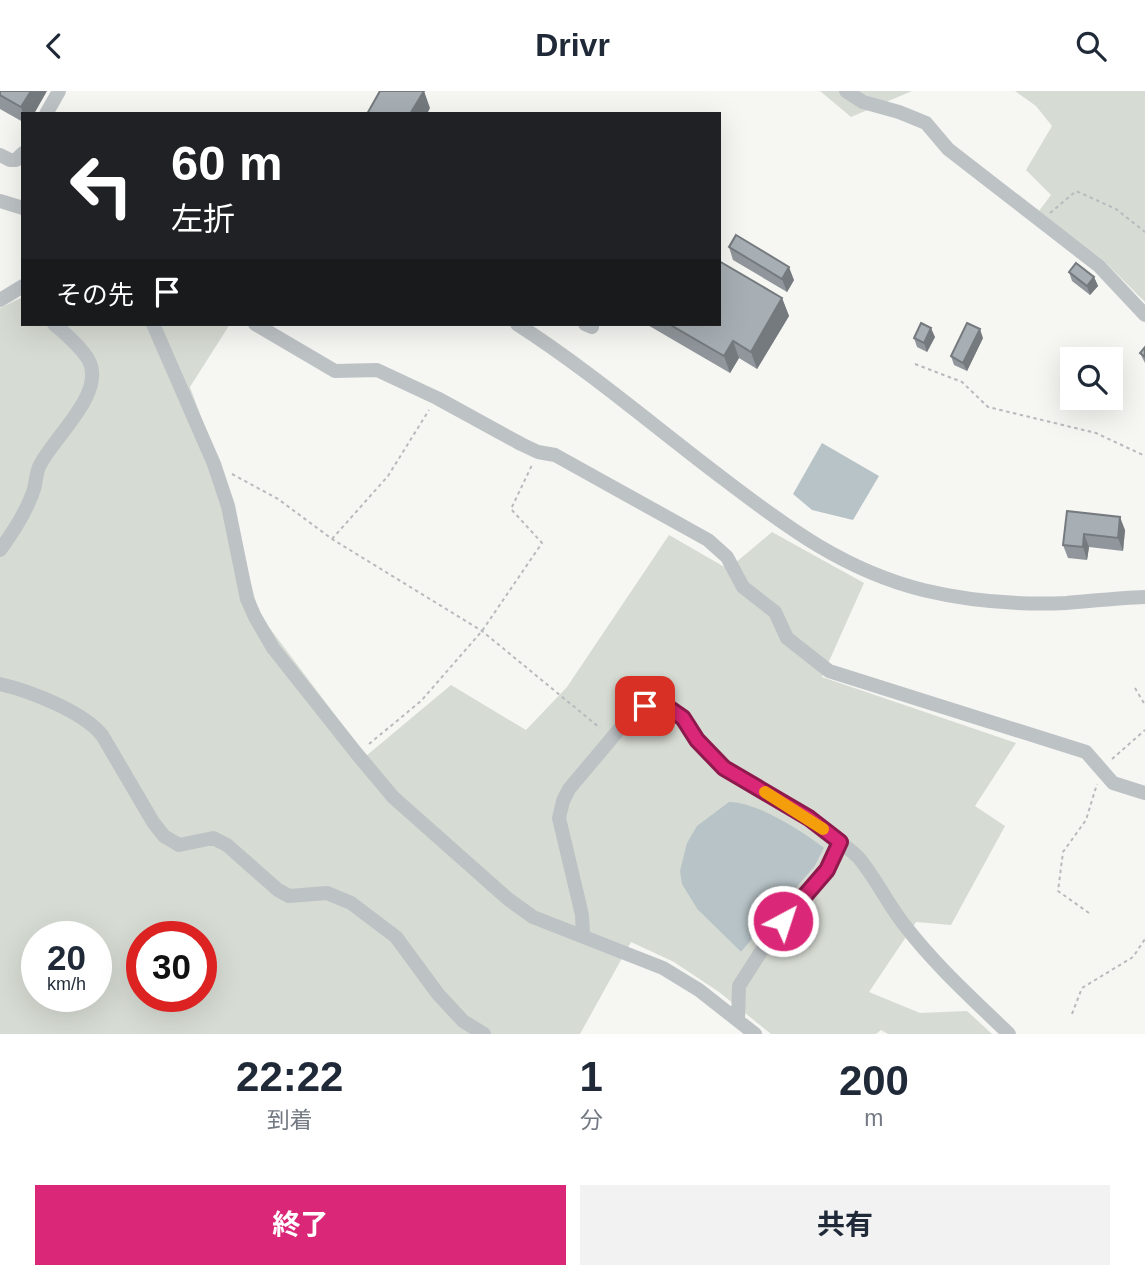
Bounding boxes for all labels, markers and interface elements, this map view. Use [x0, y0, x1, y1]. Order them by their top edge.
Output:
icon: back [35, 27, 73, 65]
text: Drivr [535, 27, 610, 63]
icon: search [1072, 27, 1110, 65]
text: 60 m [171, 136, 283, 190]
icon: left [56, 140, 147, 231]
text: 左折 [171, 201, 235, 237]
icon: arrive [148, 273, 186, 311]
text: その先 [56, 280, 134, 310]
map controls [1060, 347, 1123, 410]
button: search [1060, 347, 1123, 410]
pin [615, 676, 675, 736]
icon: arrive [626, 687, 664, 725]
position arrow [746, 884, 820, 958]
speed limit sign: 30 [126, 921, 217, 1012]
text: 20 [47, 938, 86, 977]
text: km/h [47, 974, 86, 994]
text: 22:22 [236, 1053, 343, 1100]
text: 1 [579, 1053, 603, 1100]
text: 200 [839, 1057, 909, 1104]
text: m [864, 1105, 884, 1131]
text: 到着 [267, 1107, 313, 1133]
text: 分 [580, 1107, 603, 1133]
button: 終了 [35, 1185, 566, 1265]
button: 共有 [580, 1185, 1110, 1265]

